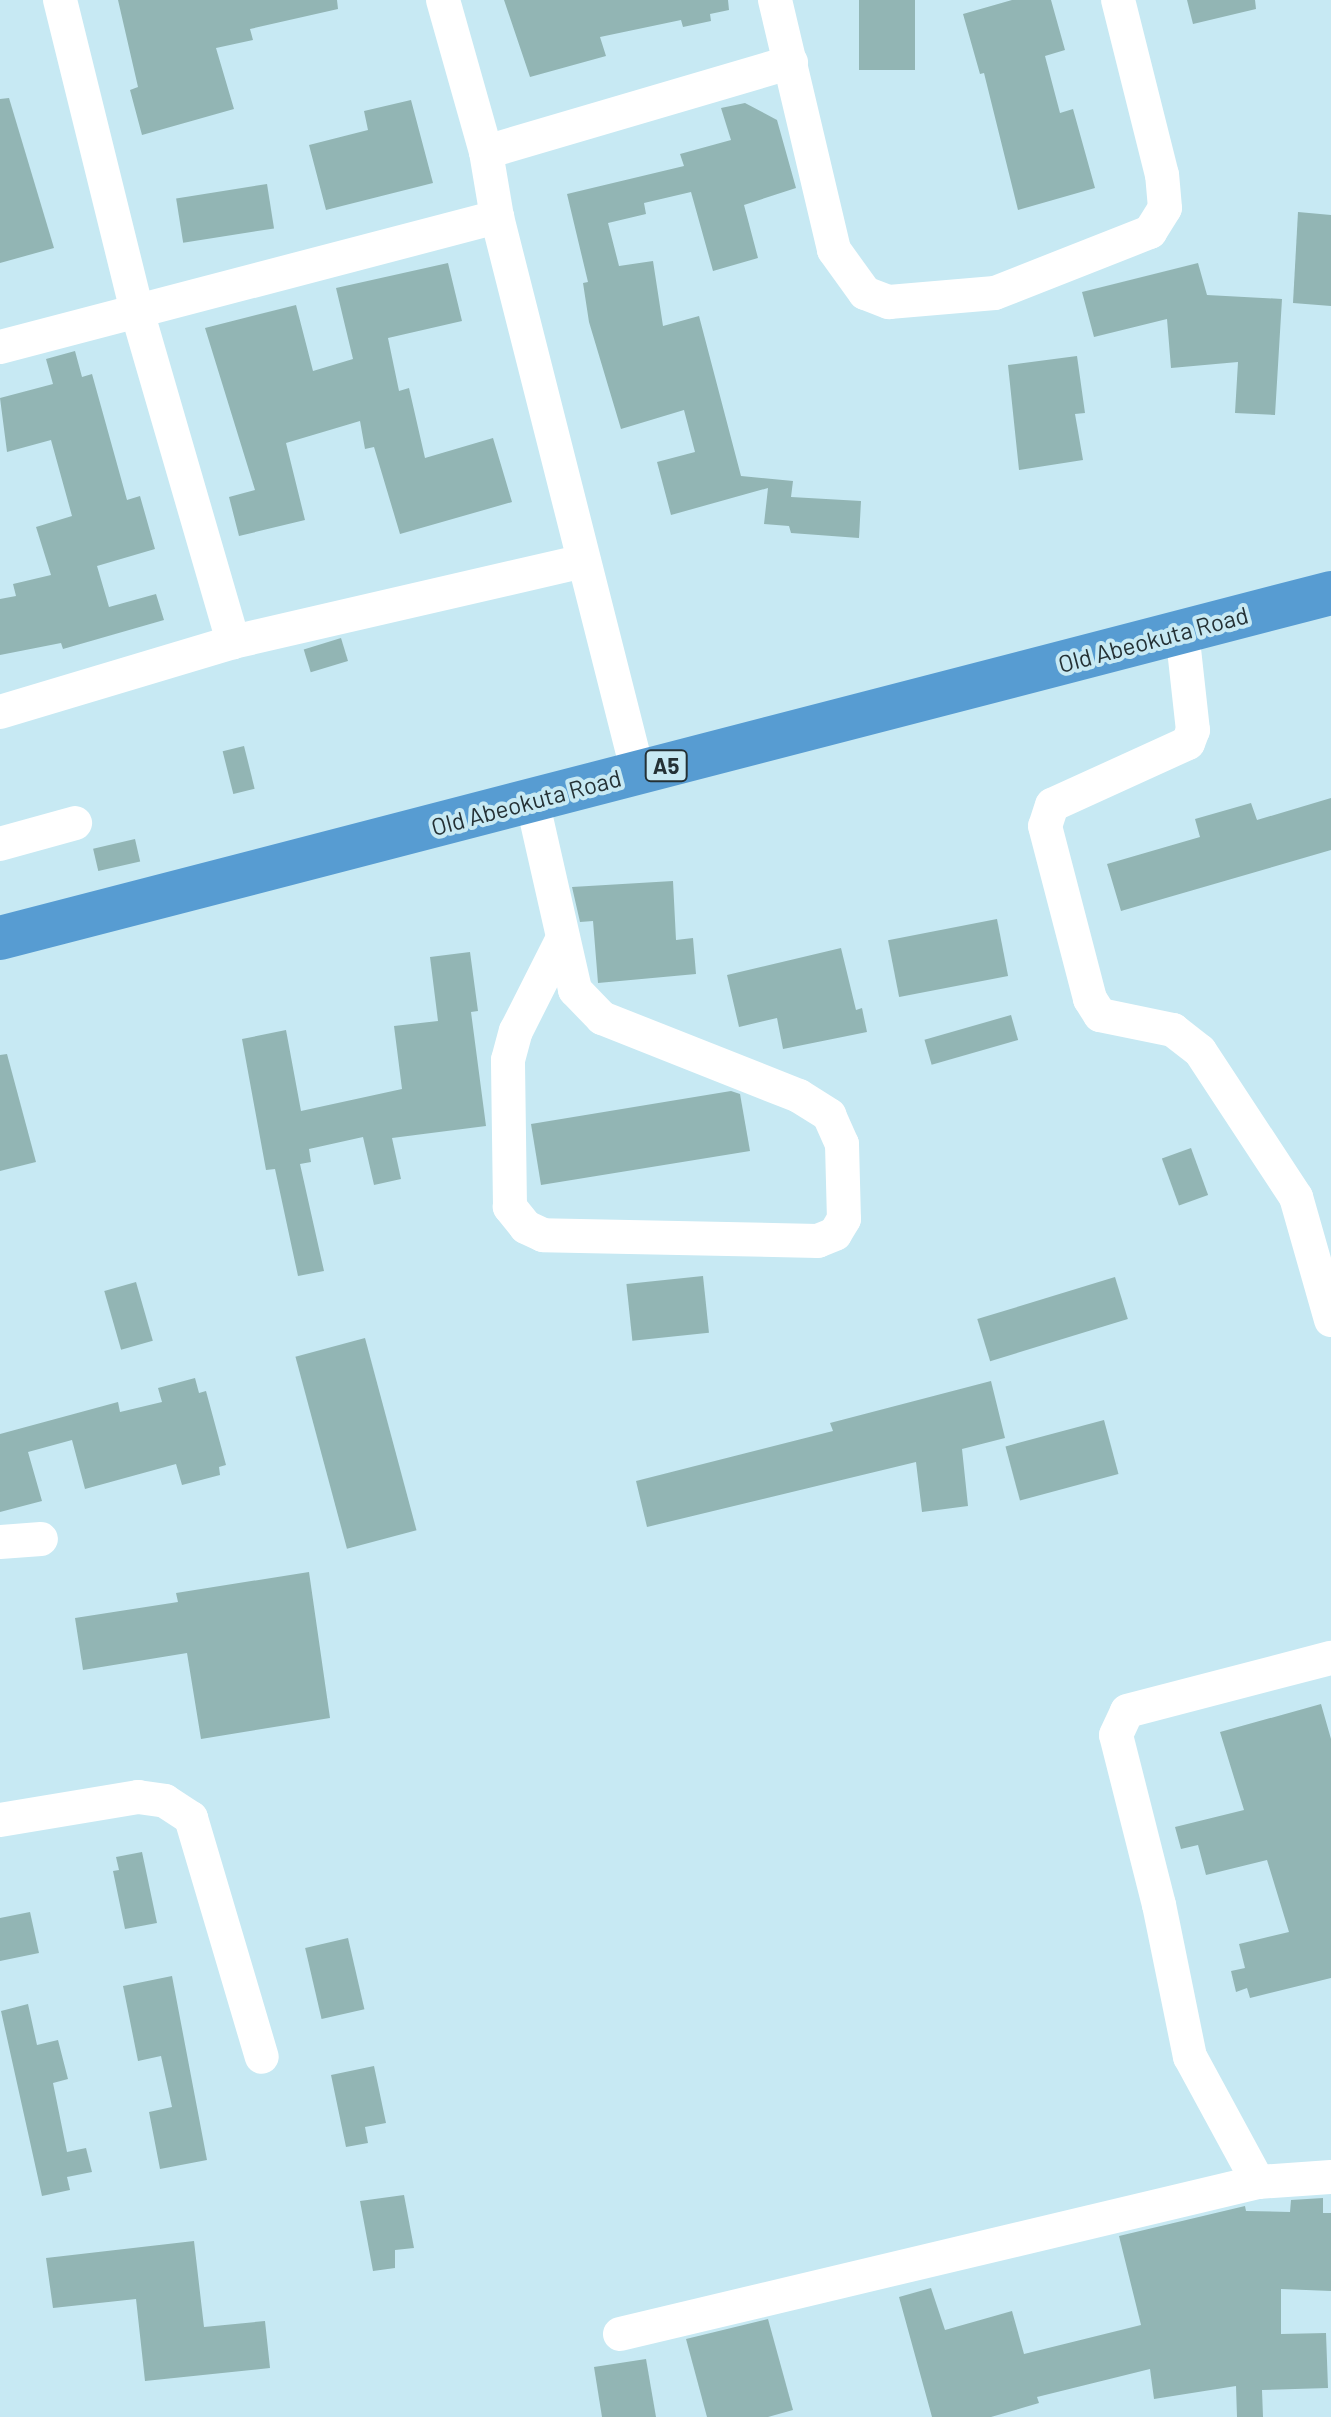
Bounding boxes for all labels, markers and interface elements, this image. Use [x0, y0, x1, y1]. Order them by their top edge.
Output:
street label: Old Abeokuta Road [1055, 600, 1251, 678]
road number: A5 [644, 748, 688, 784]
street label: Old Abeokuta Road [428, 763, 624, 841]

